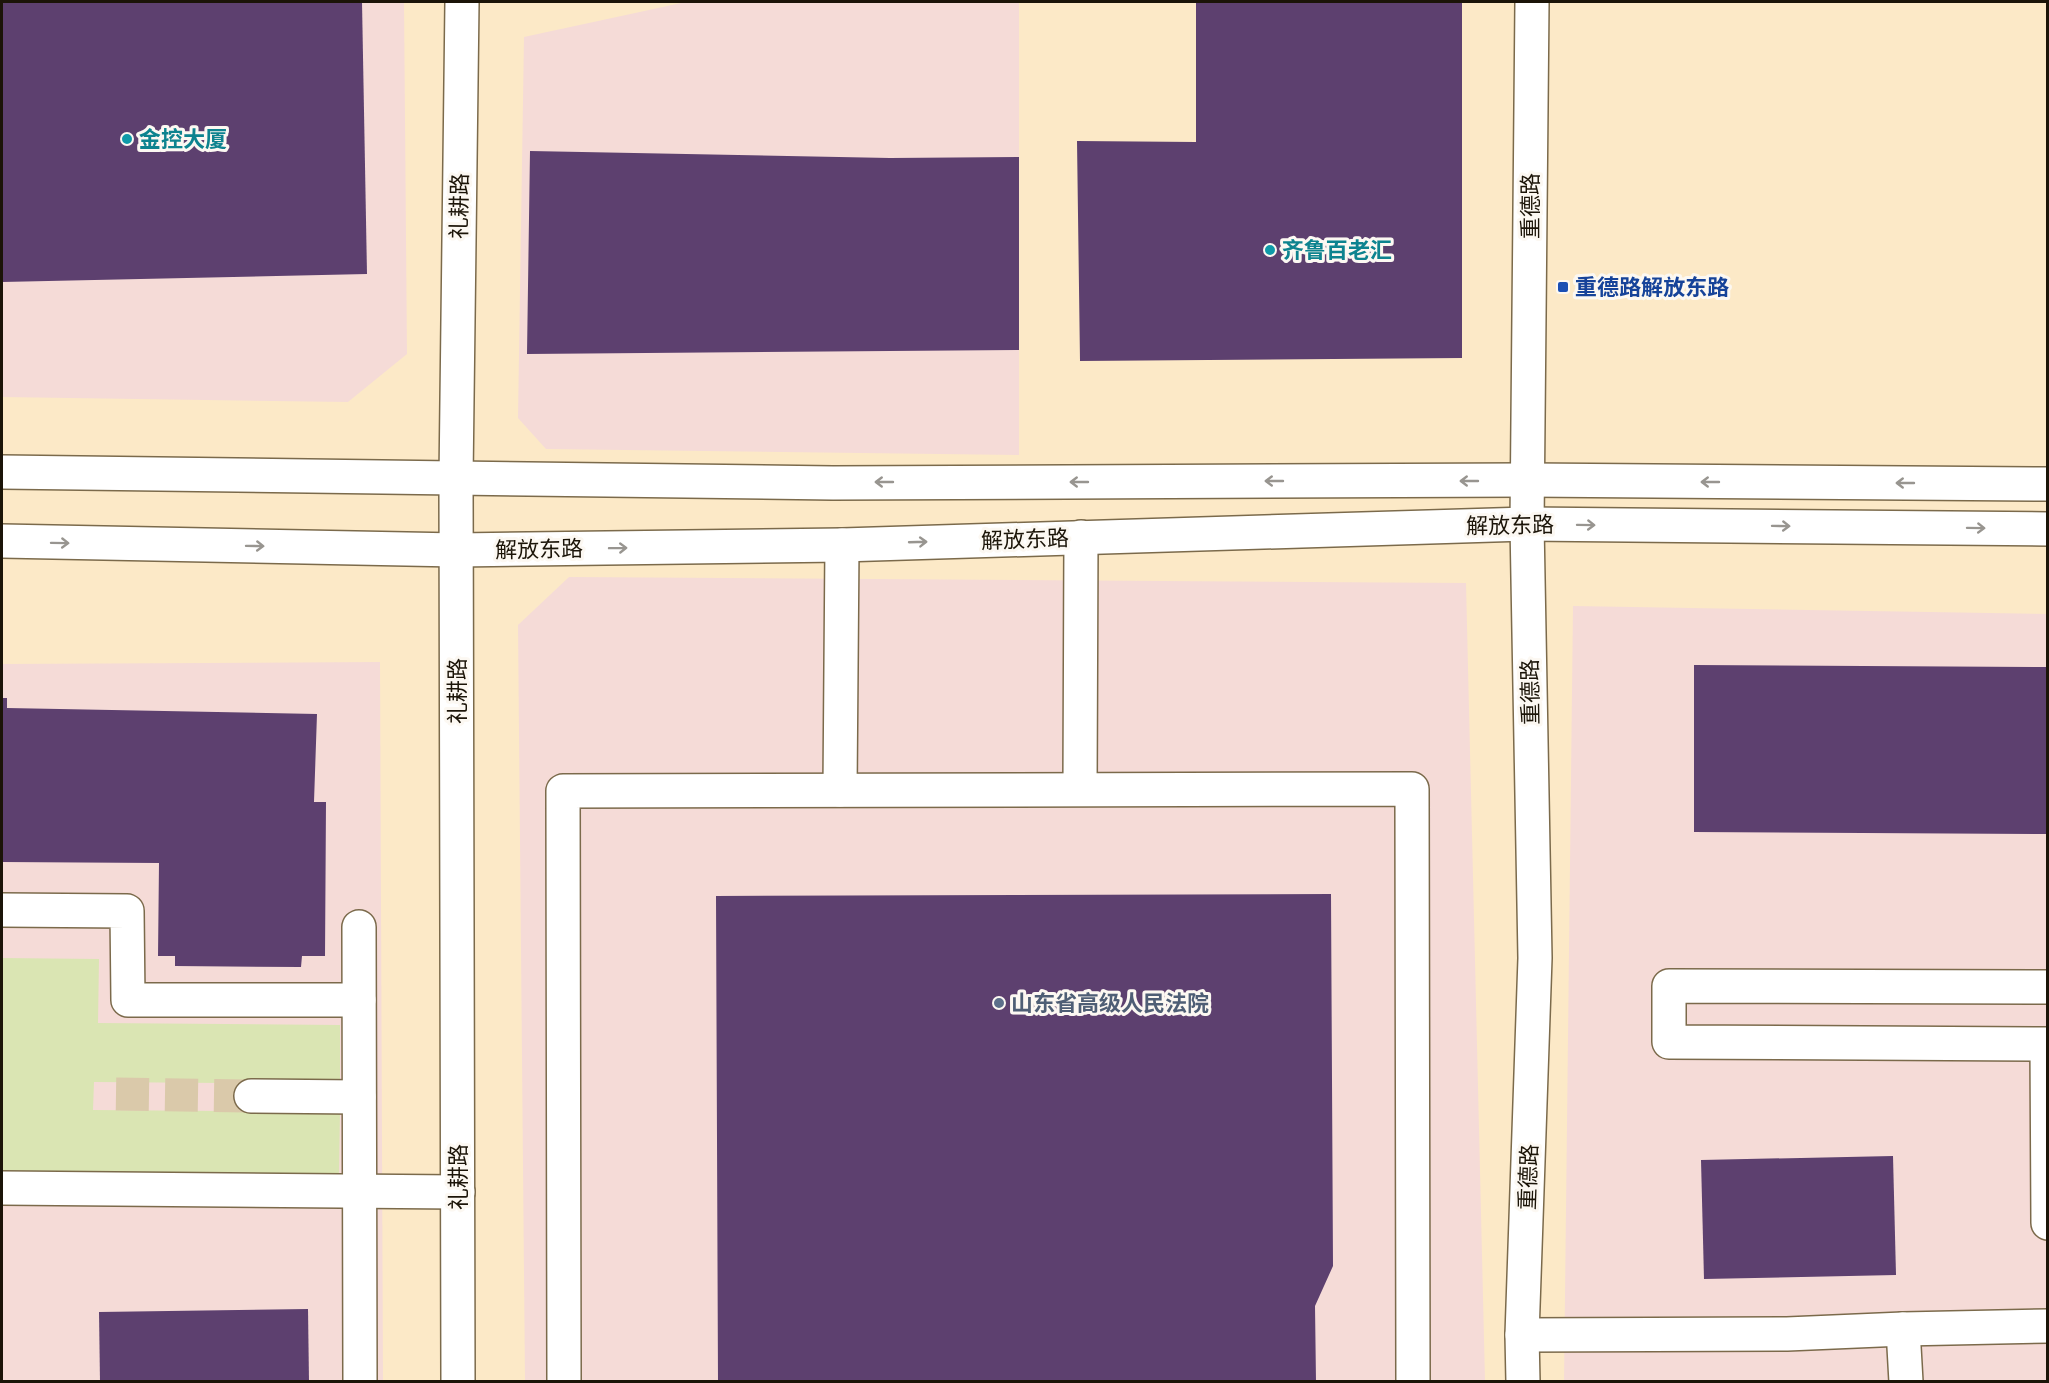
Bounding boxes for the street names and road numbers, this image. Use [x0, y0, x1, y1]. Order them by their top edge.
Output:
street label: 礼耕路 [446, 173, 475, 239]
street label: 重德路 [1518, 173, 1545, 239]
street label: 解放东路 [1466, 512, 1554, 541]
street label: 解放东路 [981, 525, 1070, 556]
street label: 解放东路 [495, 536, 583, 565]
street label: 礼耕路 [445, 658, 472, 724]
street label: 重德路 [1517, 659, 1546, 725]
street label: 礼耕路 [446, 1144, 473, 1210]
street label: 重德路 [1515, 1144, 1544, 1211]

